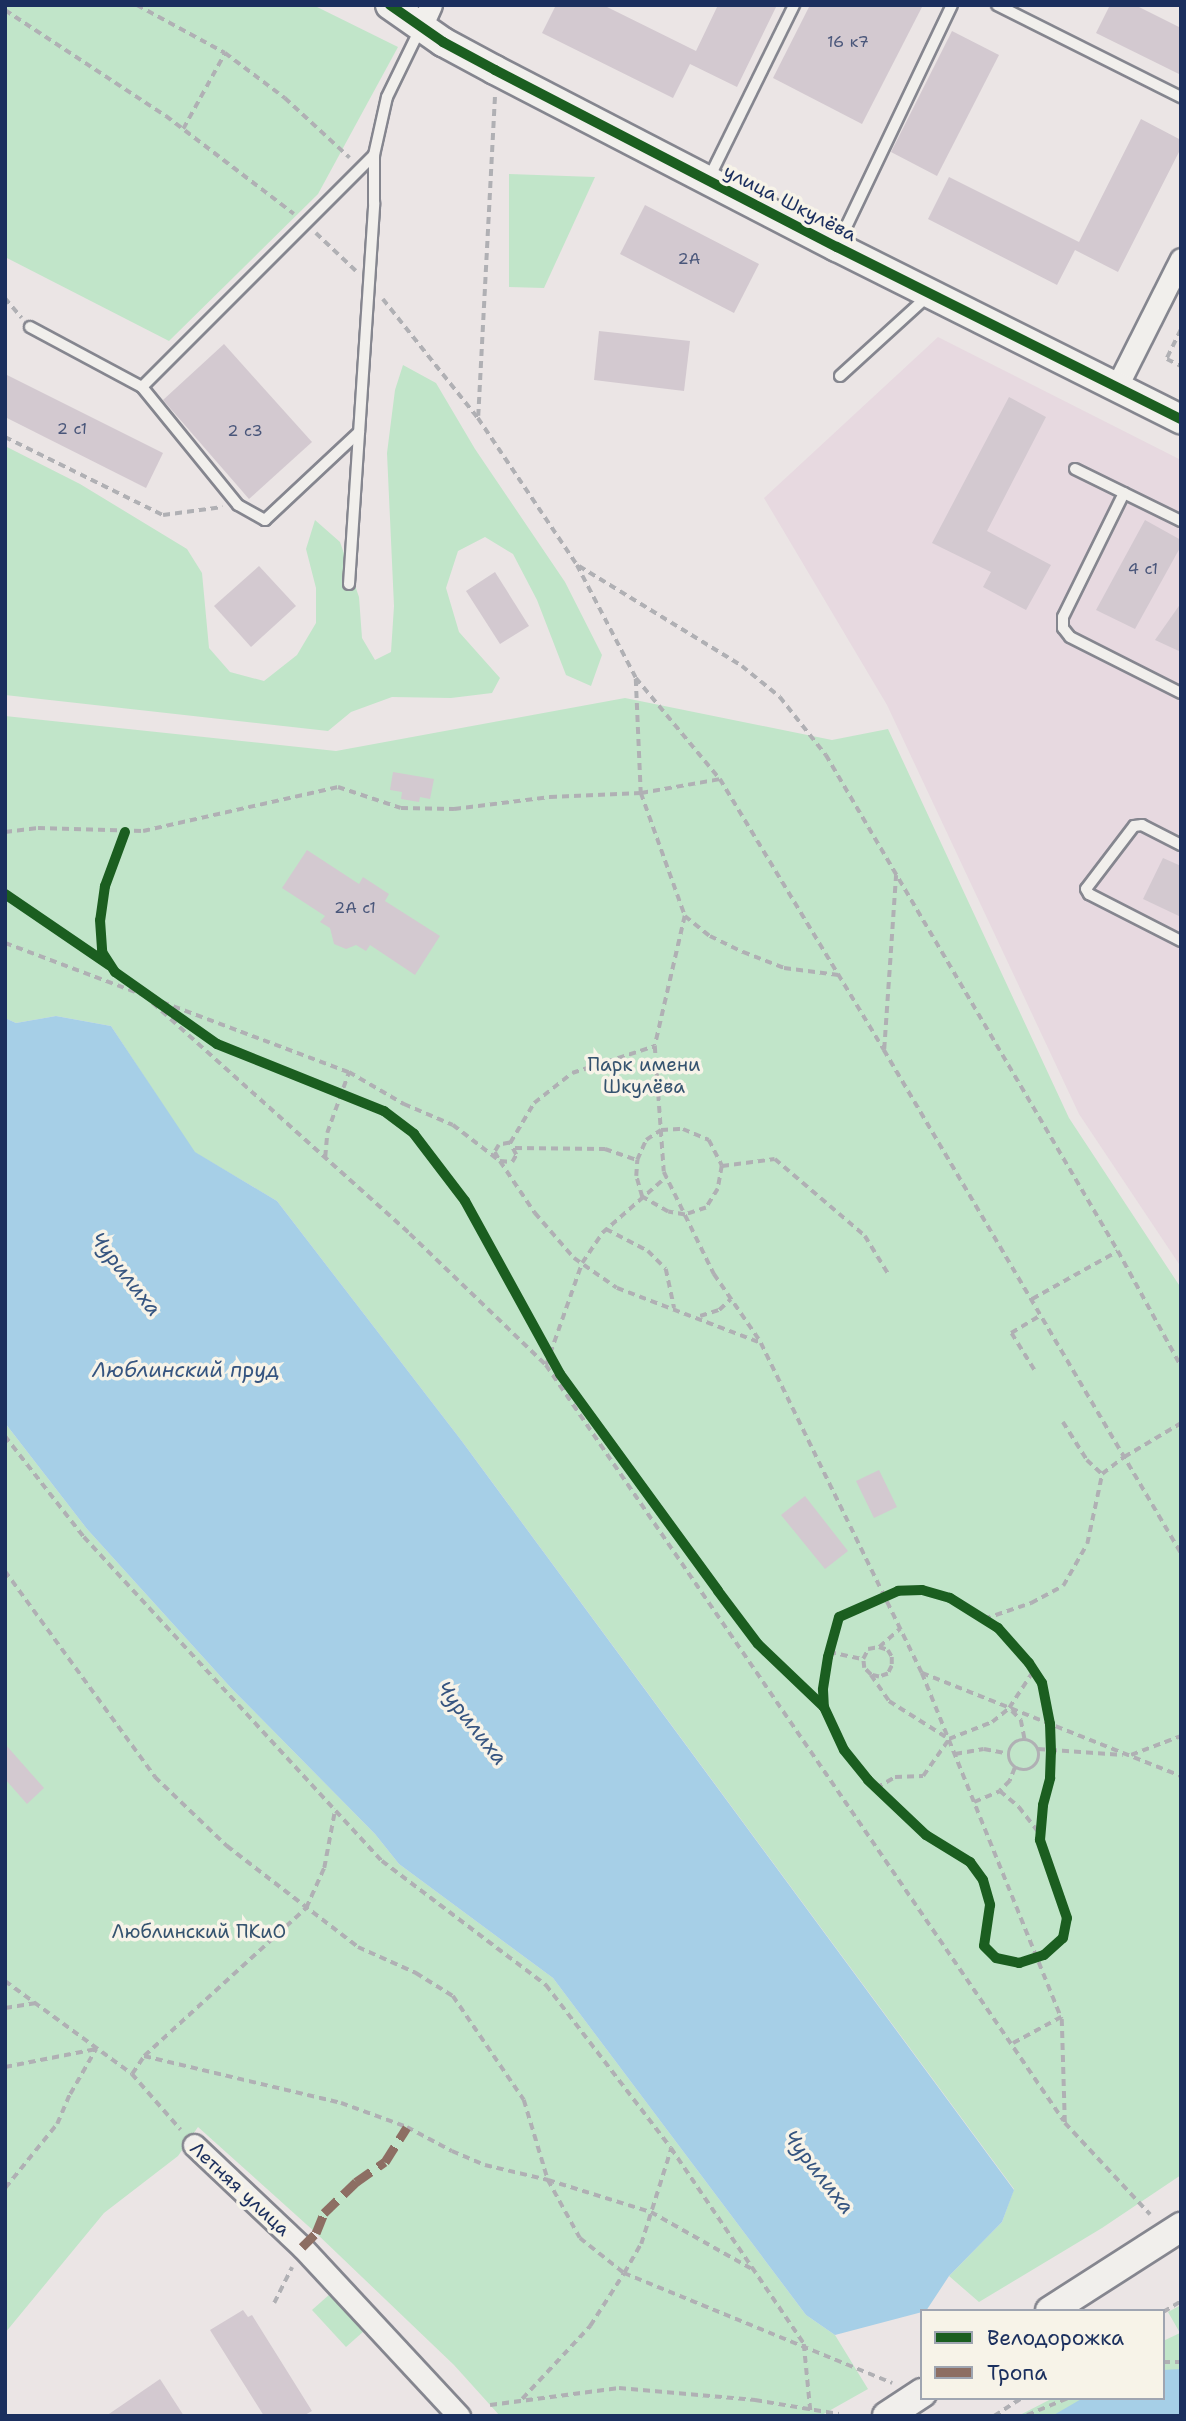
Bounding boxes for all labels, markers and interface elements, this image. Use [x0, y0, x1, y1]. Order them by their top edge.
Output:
house number: 16 к7 [827, 32, 869, 52]
street label: улица Шкулёва [720, 160, 860, 246]
house number: 2А [678, 249, 700, 269]
house number: 2 с1 [57, 419, 87, 439]
house number: 2 с3 [227, 421, 263, 441]
house number: 4 с1 [1128, 559, 1158, 579]
house number: 2А с1 [334, 898, 376, 918]
park label: Парк имени Шкулёва [588, 1054, 700, 1098]
water label: Чурилиха [85, 1227, 167, 1321]
water label: Люблинский пруд [92, 1357, 280, 1383]
water label: Чурилиха [431, 1676, 513, 1770]
park label: Люблинский ПКиО [112, 1921, 286, 1943]
water label: Чурилиха [778, 2125, 860, 2219]
street label: Летняя улица [185, 2137, 295, 2241]
legend [920, 2309, 1165, 2400]
text: Велодорожка [987, 2324, 1124, 2352]
text: Тропа [987, 2359, 1047, 2387]

